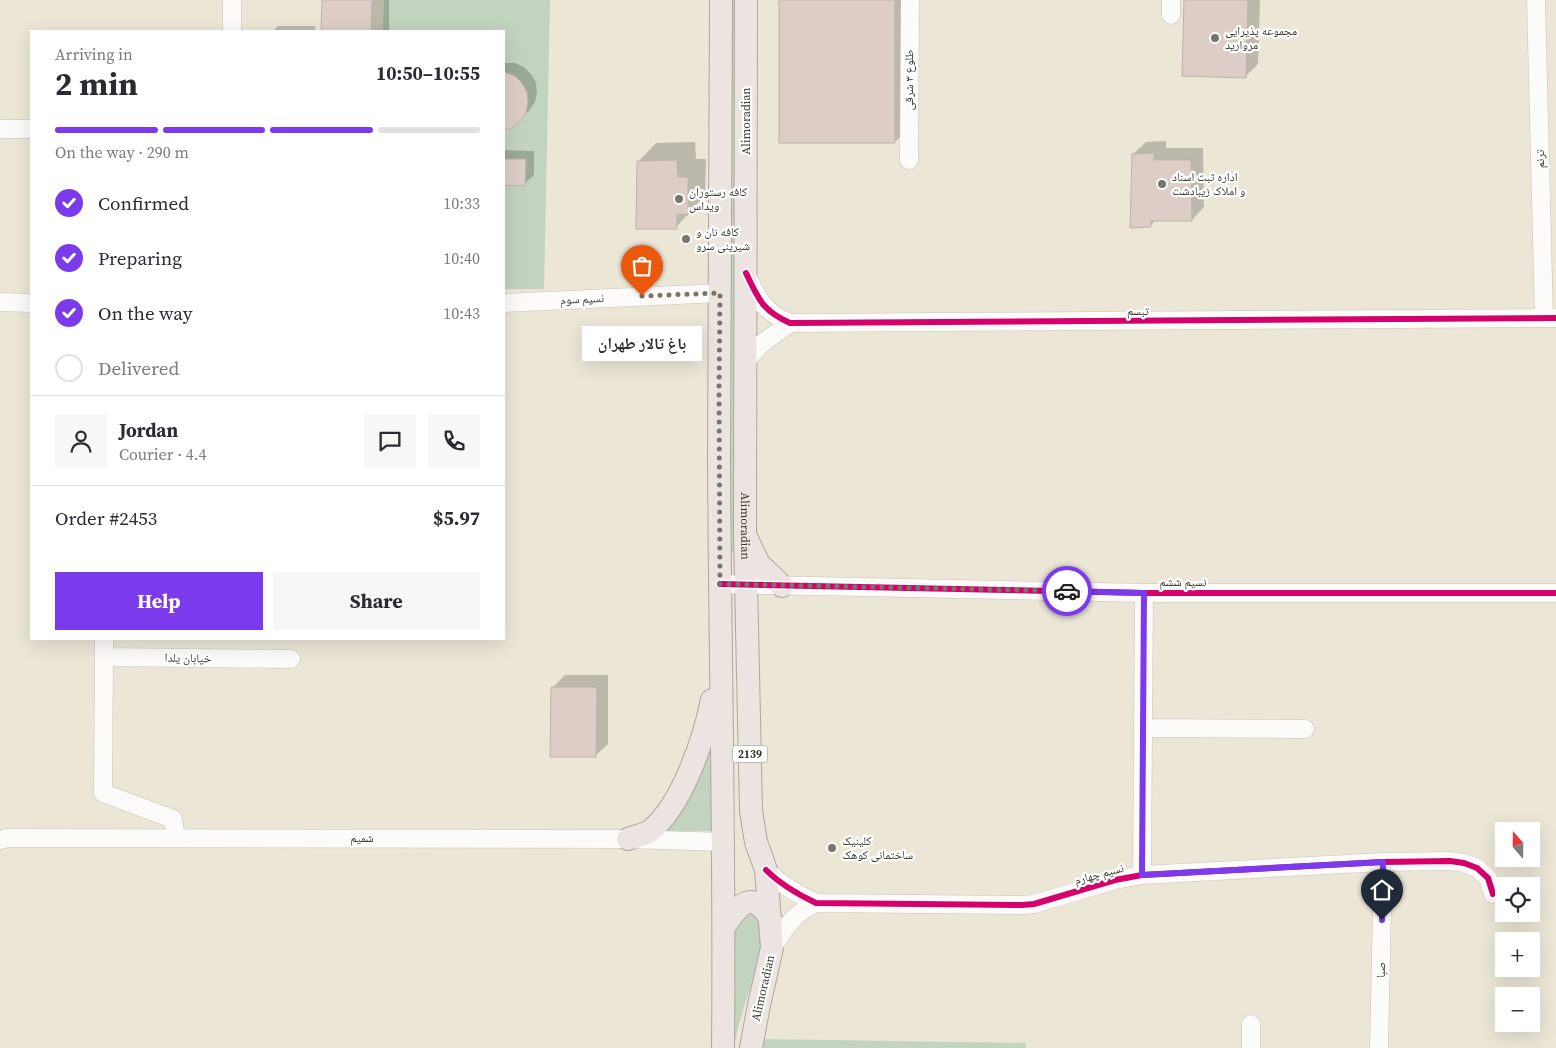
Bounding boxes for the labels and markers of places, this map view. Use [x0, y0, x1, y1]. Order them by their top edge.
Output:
place label: مجموعه پذیرایی مروارید [1225, 23, 1297, 53]
marker: مجموعه پذیرایی مروارید [1209, 32, 1221, 44]
place label: اداره ثبت اسناد و املاک زیبادشت [1172, 169, 1245, 199]
marker: اداره ثبت اسناد و املاک زیبادشت [1156, 178, 1168, 190]
place label: کافه رستوران ویداس [689, 184, 747, 214]
marker: کافه رستوران ویداس [673, 193, 685, 205]
place label: کافه نان و شیرینی سرو [696, 224, 750, 254]
marker: کافه نان و شیرینی سرو [680, 233, 692, 245]
pin [621, 245, 663, 296]
callout: باغ تالار طهران [582, 326, 702, 361]
place label: کلینیک ساختمانی کوهک [842, 833, 913, 863]
marker: کلینیک ساختمانی کوهک [826, 842, 838, 854]
pin [1361, 869, 1403, 920]

